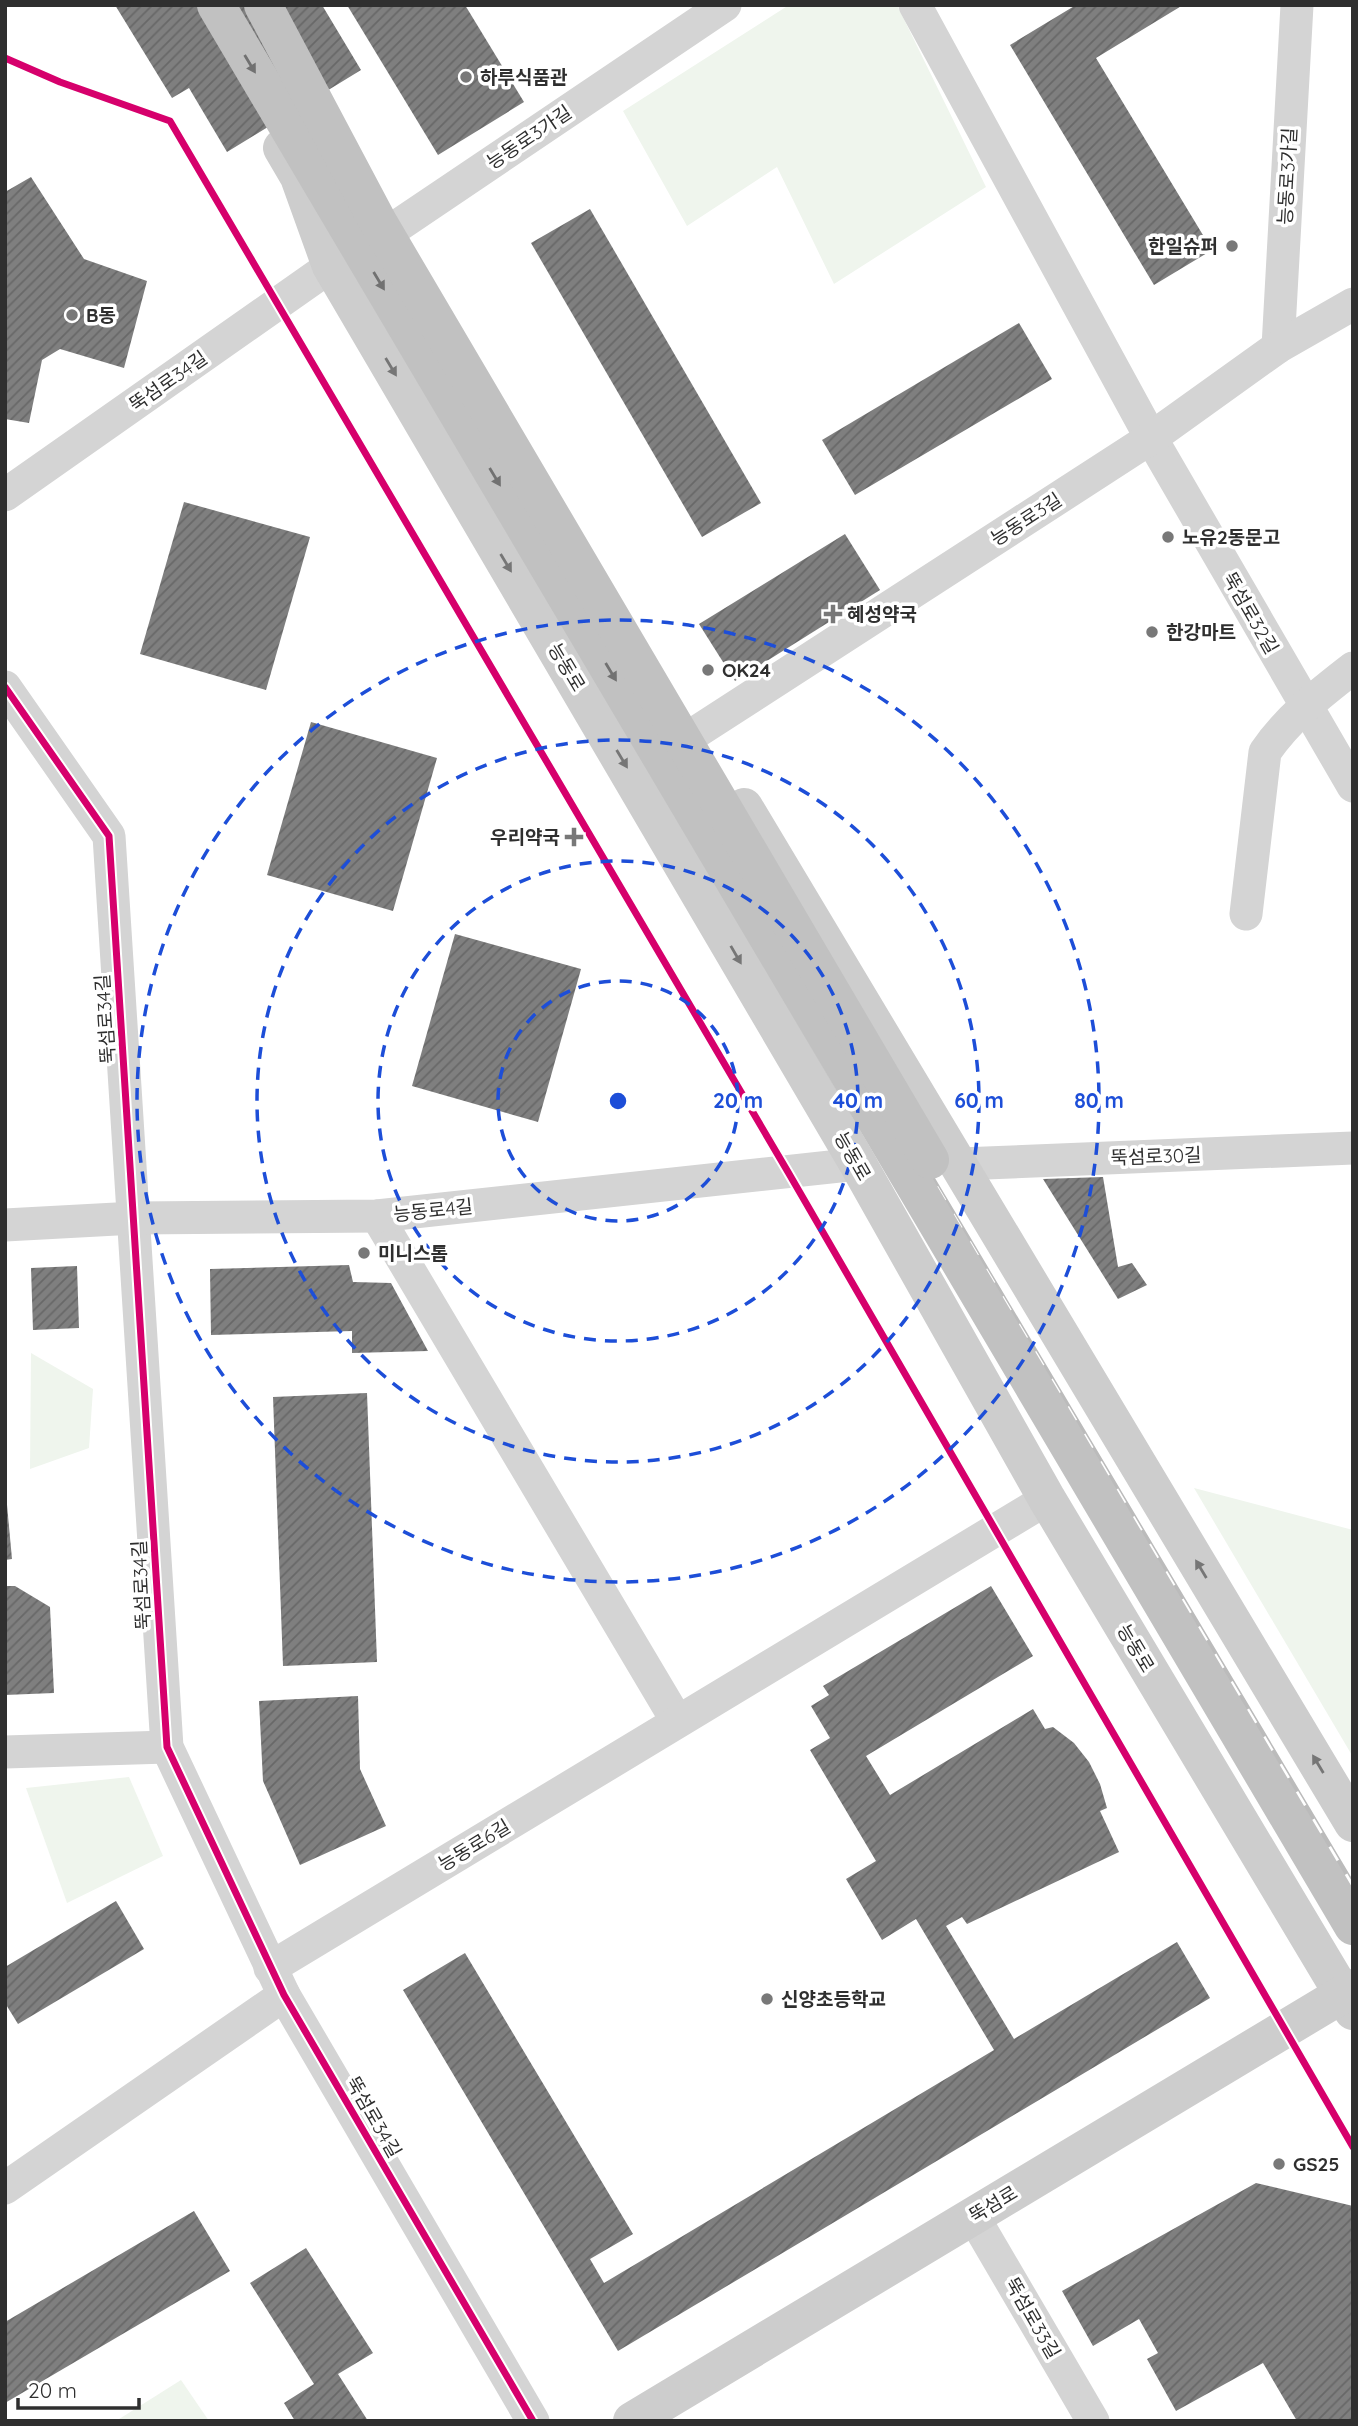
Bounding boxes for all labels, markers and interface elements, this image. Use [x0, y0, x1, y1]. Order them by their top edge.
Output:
one-way arrow [244, 54, 256, 74]
place label: 하루식품관 [480, 65, 568, 89]
marker: 하루식품관 [458, 69, 474, 85]
street label: 능동로3가길 [482, 100, 576, 174]
street label: 능동로3가길 [1272, 127, 1302, 225]
place label: 한일슈퍼 [1148, 234, 1218, 258]
marker: 한일슈퍼 [1224, 238, 1240, 254]
one-way arrow [373, 271, 385, 290]
place label: B동 [86, 303, 116, 327]
marker: B동 [64, 307, 80, 323]
street label: 뚝섬로34길 [124, 345, 212, 417]
one-way arrow [385, 357, 397, 377]
one-way arrow [489, 467, 501, 486]
street label: 능동로3길 [986, 487, 1066, 551]
place label: 노유2동문고 [1182, 525, 1280, 549]
marker: 노유2동문고 [1160, 529, 1176, 545]
one-way arrow [500, 553, 512, 573]
street label: 뚝섬로32길 [1218, 568, 1284, 658]
place label: 혜성약국 [847, 602, 917, 626]
marker: 혜성약국 [825, 606, 841, 622]
place label: 한강마트 [1166, 620, 1236, 644]
marker: 한강마트 [1144, 624, 1160, 640]
street label: 능동로 [543, 638, 591, 696]
place label: OK24 [722, 658, 771, 682]
marker: OK24 [700, 662, 716, 678]
one-way arrow [604, 663, 617, 682]
one-way arrow [616, 749, 628, 768]
place label: 우리약국 [490, 825, 560, 849]
marker: 우리약국 [566, 829, 582, 845]
one-way arrow [730, 946, 743, 965]
street label: 뚝섬로34길 [90, 973, 120, 1065]
text: 20 m [713, 1087, 763, 1113]
text: 40 m [833, 1087, 883, 1113]
text: 60 m [954, 1087, 1004, 1113]
text: 80 m [1074, 1087, 1124, 1113]
centre of rings [606, 1089, 630, 1113]
street label: 능동로 [829, 1127, 877, 1185]
street label: 뚝섬로30길 [1110, 1142, 1202, 1170]
street label: 능동로4길 [392, 1194, 474, 1226]
place label: 미니스톱 [378, 1241, 448, 1265]
marker: 미니스톱 [356, 1245, 372, 1261]
street label: 뚝섬로34길 [127, 1539, 155, 1631]
one-way arrow [1195, 1559, 1208, 1578]
street label: 능동로 [1112, 1619, 1160, 1677]
one-way arrow [1312, 1755, 1324, 1774]
street label: 능동로6길 [433, 1814, 515, 1876]
place label: 신양초등학교 [781, 1987, 886, 2011]
marker: 신양초등학교 [759, 1991, 775, 2007]
street label: 뚝섬로34길 [341, 2072, 407, 2162]
place label: GS25 [1293, 2152, 1339, 2176]
marker: GS25 [1271, 2156, 1287, 2172]
street label: 뚝섬로 [964, 2180, 1022, 2228]
street label: 뚝섬로33길 [1000, 2273, 1066, 2363]
scale bar [18, 2366, 138, 2410]
text: 20 m [28, 2377, 77, 2403]

